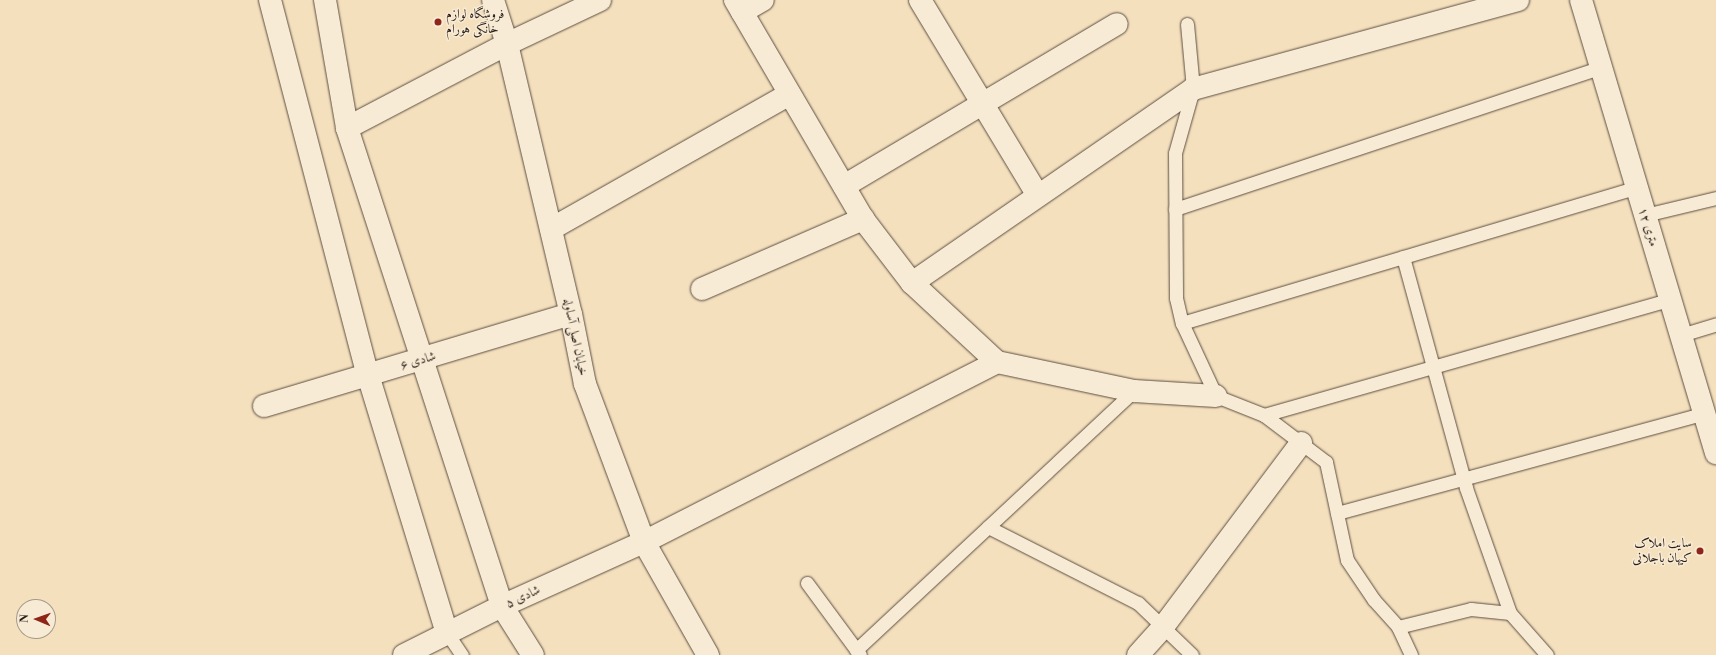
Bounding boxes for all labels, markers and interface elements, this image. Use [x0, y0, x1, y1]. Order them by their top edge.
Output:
place label: فروشگاه لوازم خانگی هورام [446, 7, 504, 38]
marker: فروشگاه لوازم خانگی هورام [433, 17, 443, 27]
street label: ۱۲ متری [1635, 206, 1661, 248]
street label: خیابان اصلی آساوله [559, 297, 591, 377]
street label: شادی ۶ [398, 348, 438, 374]
place label: سایت املاک کیهان باجلانی [1633, 536, 1692, 567]
marker: سایت املاک کیهان باجلانی [1695, 546, 1705, 556]
street label: شادی ۵ [503, 582, 543, 612]
north arrow [16, 599, 56, 639]
text: N [18, 614, 32, 623]

